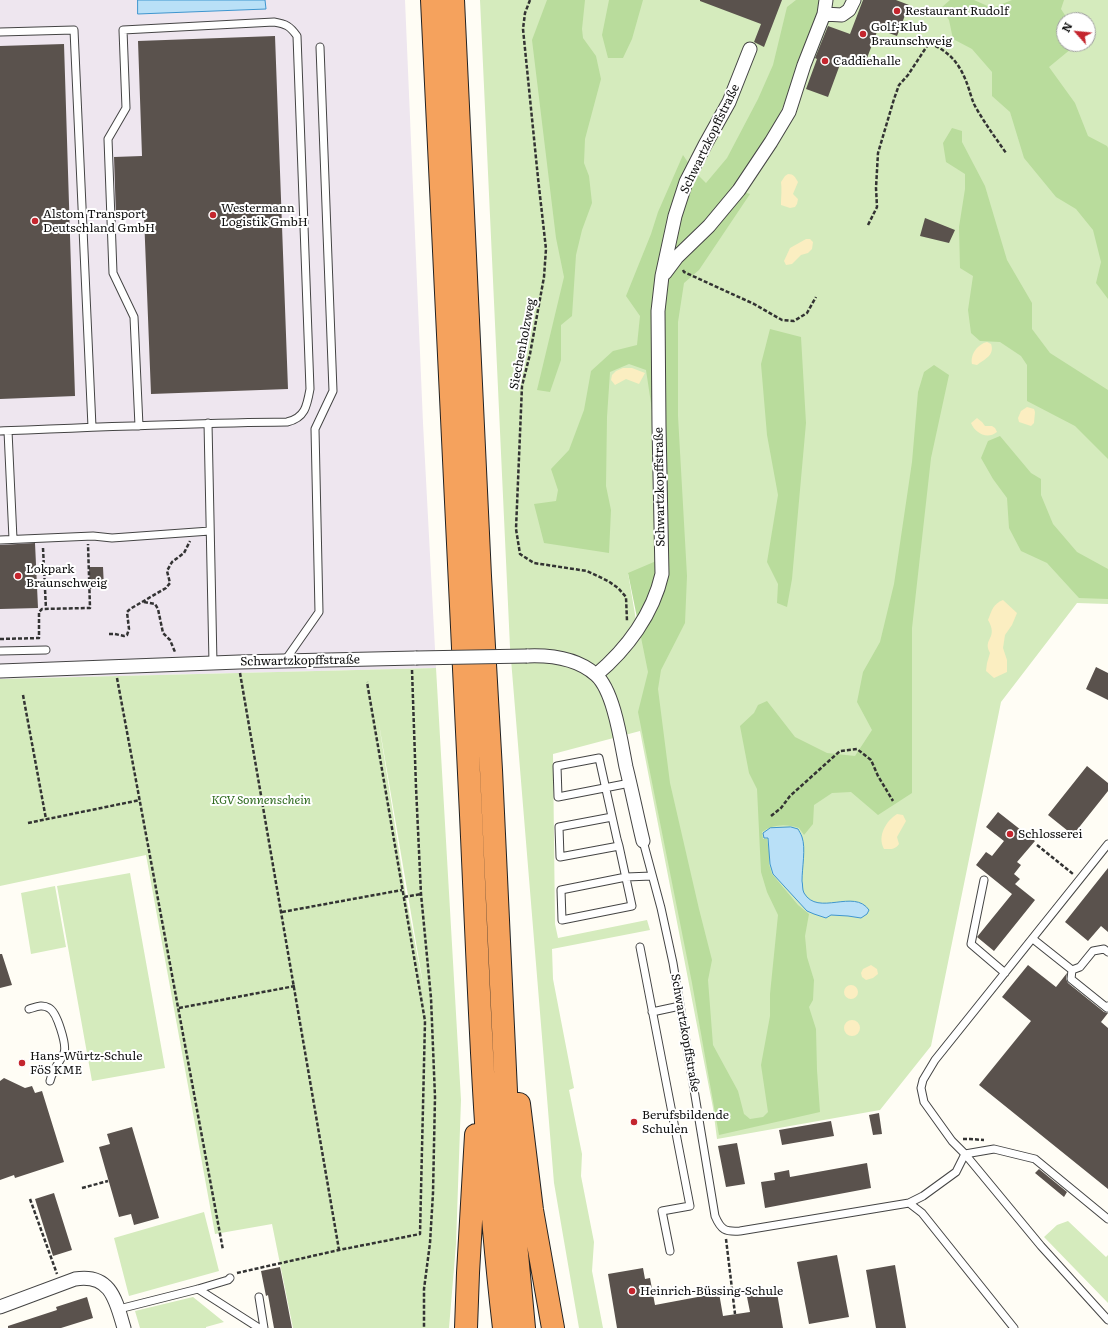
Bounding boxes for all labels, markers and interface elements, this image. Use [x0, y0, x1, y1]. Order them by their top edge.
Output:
place label: Restaurant Rudolf [905, 4, 1009, 18]
marker: Restaurant Rudolf [892, 6, 902, 16]
north arrow [1056, 12, 1096, 52]
text: N [1057, 19, 1075, 35]
place label: Golf-Klub Braunschweig [871, 20, 952, 48]
marker: Golf-Klub Braunschweig [858, 29, 868, 39]
place label: Caddiehalle [833, 54, 901, 68]
marker: Caddiehalle [820, 56, 830, 66]
street label: Schwartzkopffstraße [677, 82, 743, 196]
place label: Westermann Logistik GmbH [221, 201, 308, 229]
place label: Alstom Transport Deutschland GmbH [43, 207, 155, 235]
marker: Westermann Logistik GmbH [208, 210, 218, 220]
marker: Alstom Transport Deutschland GmbH [30, 216, 40, 226]
street label: Siechenholzweg [507, 297, 539, 391]
street label: Schwartzkopffstraße [652, 427, 668, 547]
place label: Lokpark Braunschweig [26, 562, 107, 590]
marker: Lokpark Braunschweig [13, 571, 23, 581]
street label: Schwartzkopffstraße [240, 653, 360, 669]
park label: KGV Sonnenschein [211, 793, 311, 807]
place label: Schlosserei [1018, 827, 1083, 841]
marker: Schlosserei [1005, 829, 1015, 839]
street label: Schwartzkopffstraße [668, 973, 702, 1093]
place label: Hans-Würtz-Schule FöS KME [30, 1049, 142, 1077]
marker: Hans-Würtz-Schule FöS KME [17, 1058, 27, 1068]
place label: Berufsbildende Schulen [642, 1108, 729, 1136]
marker: Berufsbildende Schulen [629, 1117, 639, 1127]
place label: Heinrich-Büssing-Schule [640, 1284, 783, 1298]
marker: Heinrich-Büssing-Schule [627, 1286, 637, 1296]

